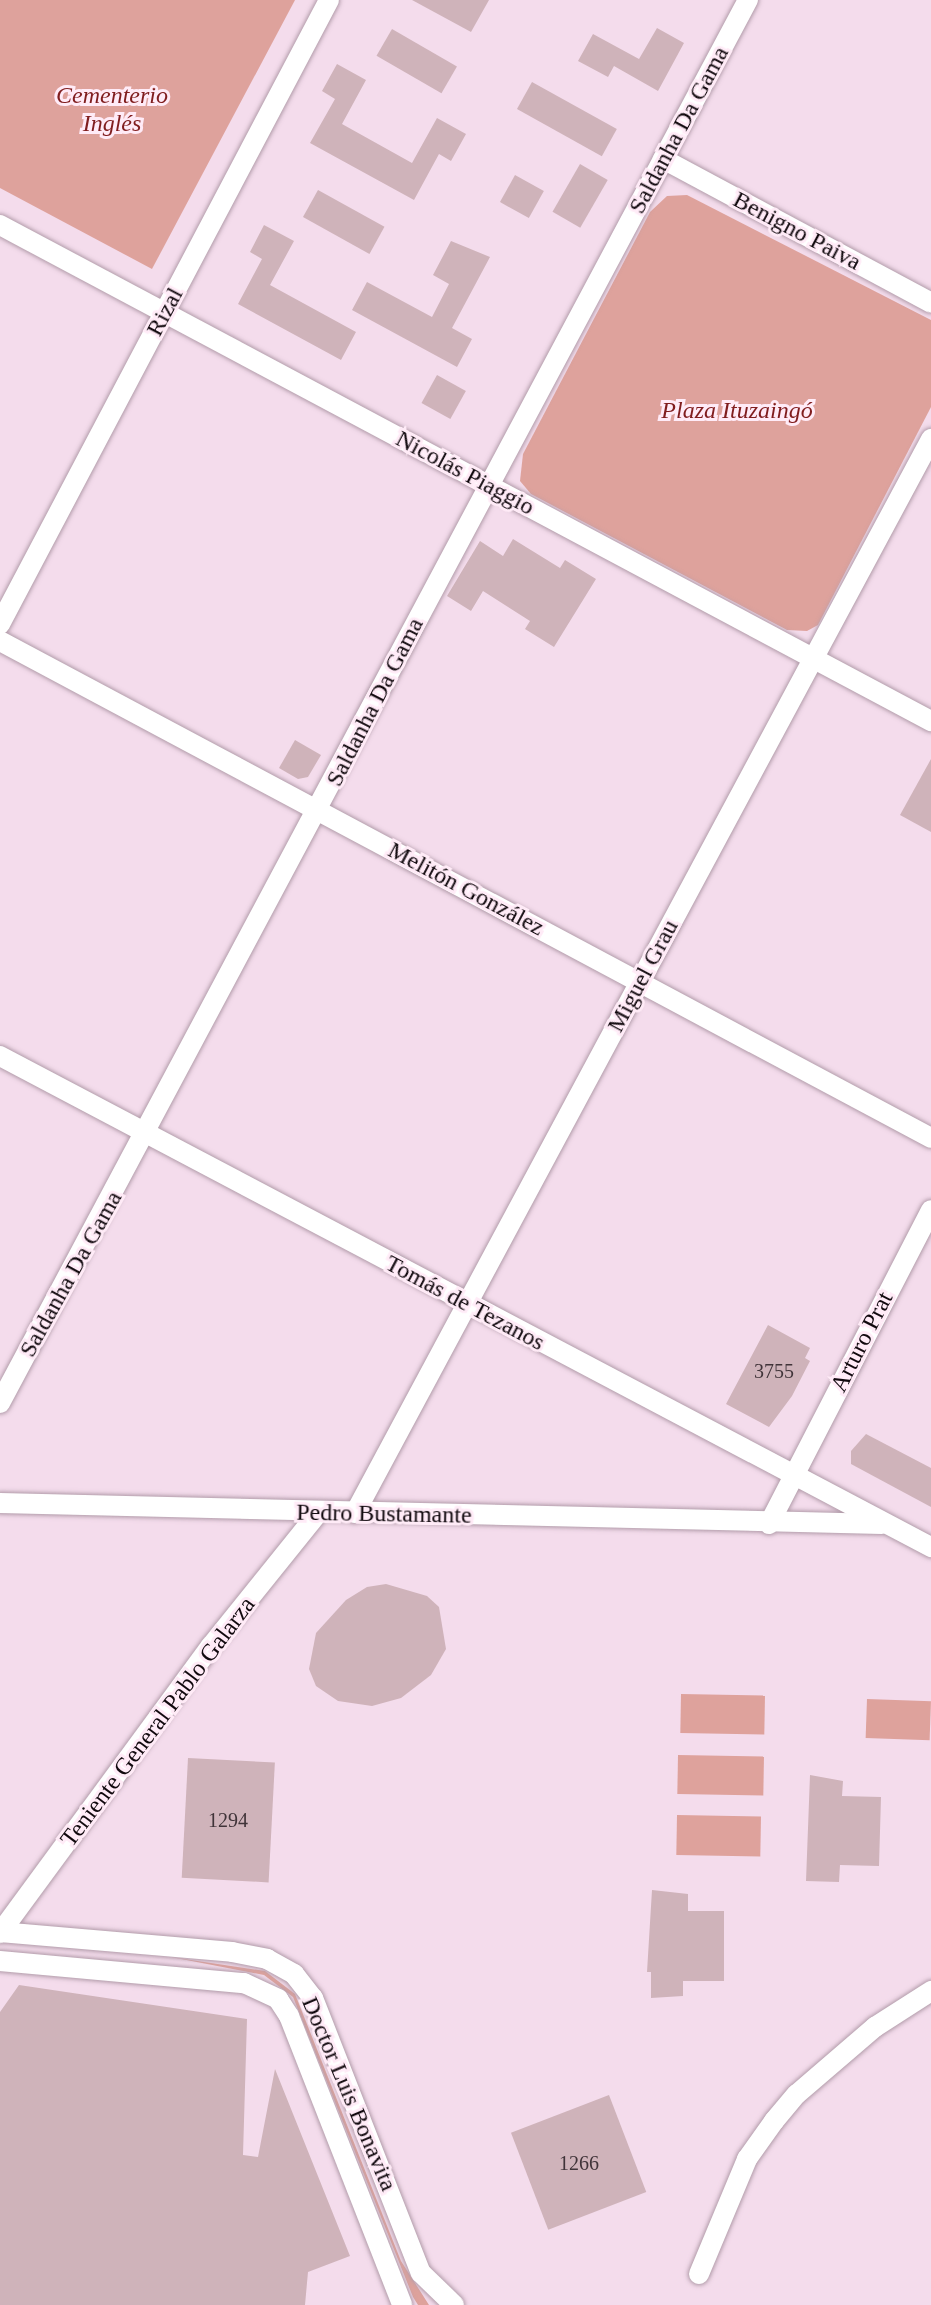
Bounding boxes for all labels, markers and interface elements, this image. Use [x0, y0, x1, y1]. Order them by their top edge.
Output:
street label: Saldanha Da Gama [623, 41, 735, 219]
park label: Cementerio Inglés [56, 82, 168, 138]
street label: Benigno Paiva [728, 185, 866, 277]
street label: Rizal [140, 283, 190, 341]
park label: Plaza Ituzaingó [661, 397, 813, 425]
street label: Nicolás Piaggio [391, 424, 539, 522]
street label: Saldanha Da Gama [320, 613, 430, 791]
street label: Melitón González [383, 836, 549, 942]
street label: Miguel Grau [601, 915, 685, 1037]
street label: Saldanha Da Gama [13, 1186, 129, 1362]
street label: Tomás de Tezanos [380, 1249, 550, 1357]
street label: Arturo Prat [825, 1287, 899, 1397]
house number: 3755 [754, 1359, 794, 1383]
street label: Pedro Bustamante [296, 1498, 472, 1530]
street label: Teniente General Pablo Galarza [55, 1591, 261, 1853]
house number: 1294 [208, 1808, 248, 1832]
street label: Doctor Luis Bonavita [295, 1993, 403, 2195]
house number: 1266 [559, 2151, 599, 2175]

